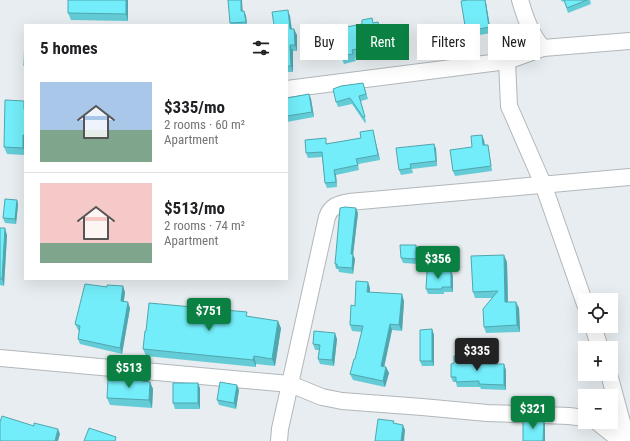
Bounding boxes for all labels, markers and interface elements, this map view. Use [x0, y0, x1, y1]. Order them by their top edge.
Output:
chip: Buy [300, 24, 348, 60]
chip: Rent [356, 24, 409, 60]
chip: Filters [417, 24, 480, 60]
chip: New [488, 24, 540, 60]
icon: filters [250, 37, 272, 59]
text: 5 homes [40, 38, 98, 58]
text: $335/mo [164, 97, 225, 117]
icon: home [72, 98, 120, 146]
text: 2 rooms · 60 m² [164, 117, 245, 132]
text: Apartment [164, 132, 218, 147]
text: $513/mo [164, 198, 225, 218]
icon: home [72, 199, 120, 247]
text: 2 rooms · 74 m² [164, 218, 245, 233]
text: Apartment [164, 233, 218, 248]
pin: $356 [414, 246, 462, 280]
text: $356 [425, 251, 451, 266]
map controls [578, 293, 618, 429]
button: locate [578, 293, 618, 333]
pin: $751 [185, 298, 233, 332]
text: $751 [196, 303, 222, 318]
pin: $335 [453, 338, 501, 372]
button: + [578, 341, 618, 381]
text: $335 [464, 343, 490, 358]
pin: $513 [105, 355, 153, 389]
text: $513 [116, 360, 142, 375]
button: − [578, 389, 618, 429]
pin: $321 [509, 396, 557, 430]
text: $321 [520, 401, 546, 416]

